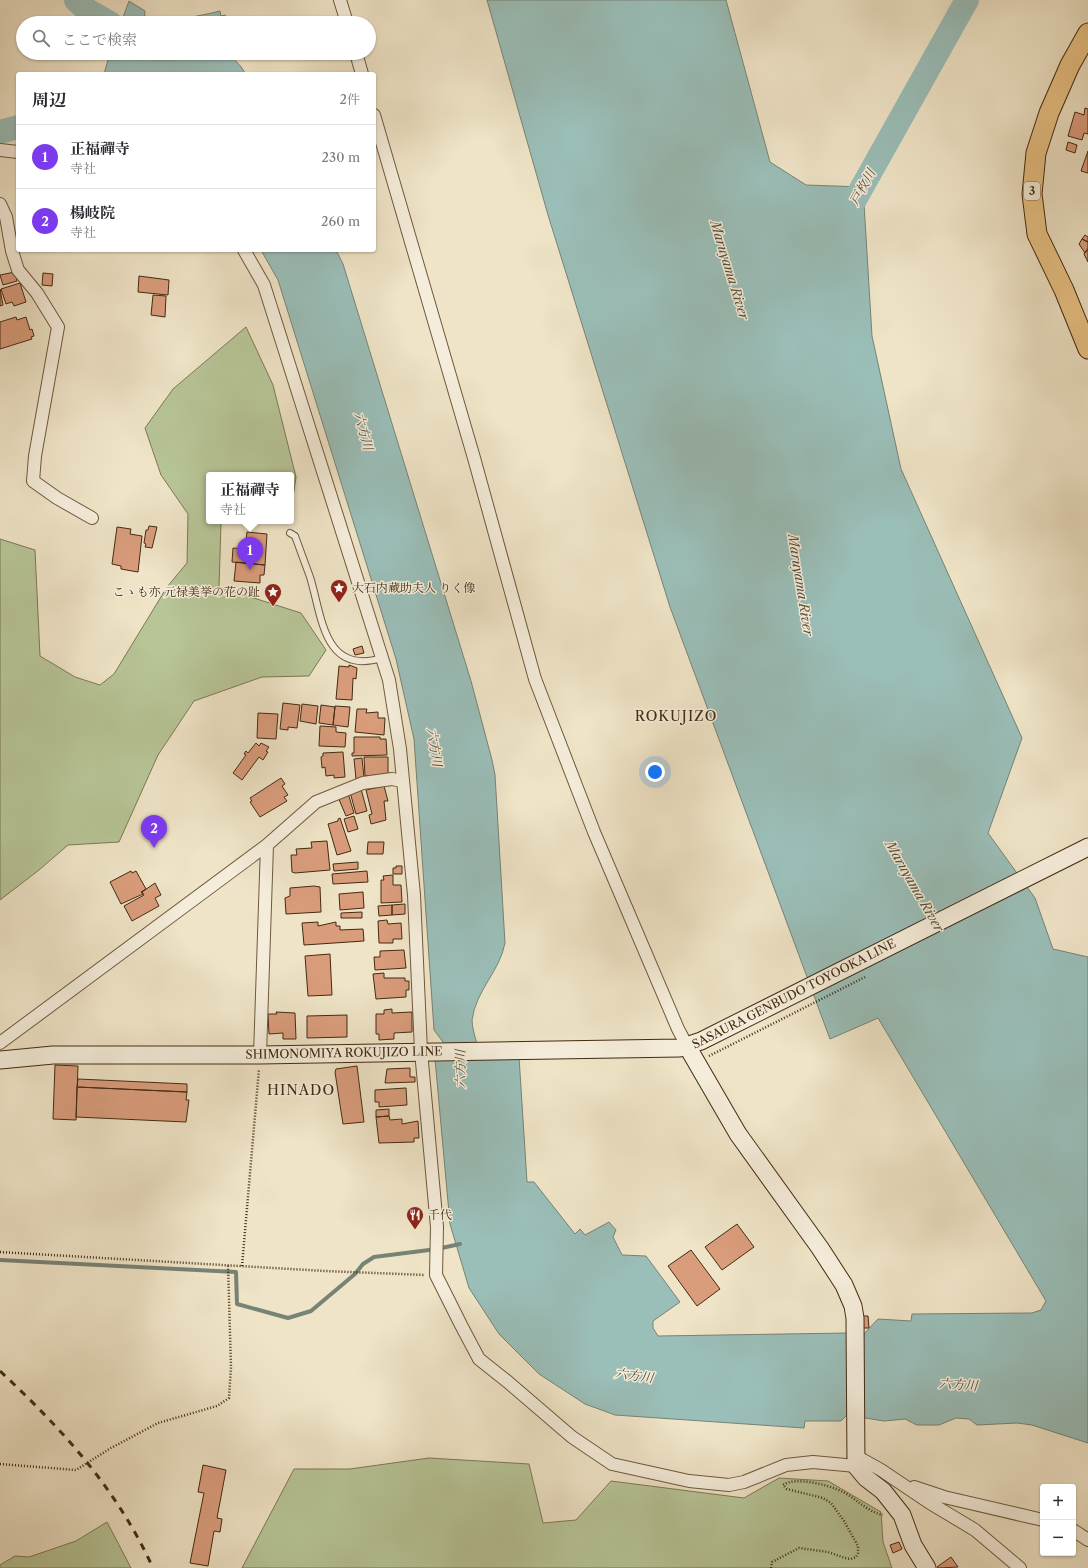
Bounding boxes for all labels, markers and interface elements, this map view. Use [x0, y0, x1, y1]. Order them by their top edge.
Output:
search box [16, 16, 376, 60]
icon: search [30, 27, 52, 49]
text: ここで検索 [62, 30, 137, 49]
text: 周辺 [32, 90, 66, 110]
text: 2件 [340, 91, 360, 107]
text: 正福禪寺 [70, 139, 130, 158]
text: 1 [42, 149, 48, 165]
text: 230 m [322, 149, 360, 165]
text: 寺社 [70, 160, 96, 176]
water label: 戸枚川 [846, 164, 879, 208]
road number: 3 [1024, 182, 1040, 200]
text: 楊岐院 [70, 203, 115, 222]
text: 2 [41, 213, 49, 229]
text: 260 m [321, 213, 360, 229]
water label: Maruyama River [707, 217, 753, 322]
text: 寺社 [70, 224, 96, 240]
water label: 六方川 [351, 410, 377, 454]
popup [206, 472, 294, 524]
text: 正福禪寺 [220, 480, 280, 499]
text: 寺社 [220, 501, 246, 517]
water label: Maruyama River [785, 531, 817, 638]
pin: 1 [237, 537, 263, 570]
place icon: 大石内蔵助夫人 りく像 [329, 578, 349, 603]
place label: 大石内蔵助夫人 りく像 [352, 580, 475, 595]
place icon: こゝも亦 元禄美挙の花の趾 [263, 582, 283, 607]
place label: こゝも亦 元禄美挙の花の趾 [113, 584, 260, 599]
district label: ROKUJIZO [635, 707, 717, 725]
water label: 六方川 [424, 726, 446, 769]
your location [645, 762, 665, 782]
pin: 2 [141, 815, 167, 848]
water label: Maruyama River [881, 836, 948, 935]
street label: SASAURA GENBUDO TOYOOKA LINE [689, 935, 898, 1052]
street label: SHIMONOMIYA ROKUJIZO LINE [245, 1043, 443, 1062]
water label: 六方川 [452, 1047, 468, 1089]
district label: HINADO [267, 1081, 335, 1099]
restaurant icon: 千代 [405, 1205, 425, 1230]
place label: 千代 [428, 1207, 452, 1222]
water label: 六方川 [614, 1364, 656, 1386]
water label: 六方川 [938, 1375, 980, 1393]
map controls [1040, 1484, 1076, 1556]
button: + [1040, 1484, 1076, 1520]
button: − [1040, 1520, 1076, 1556]

